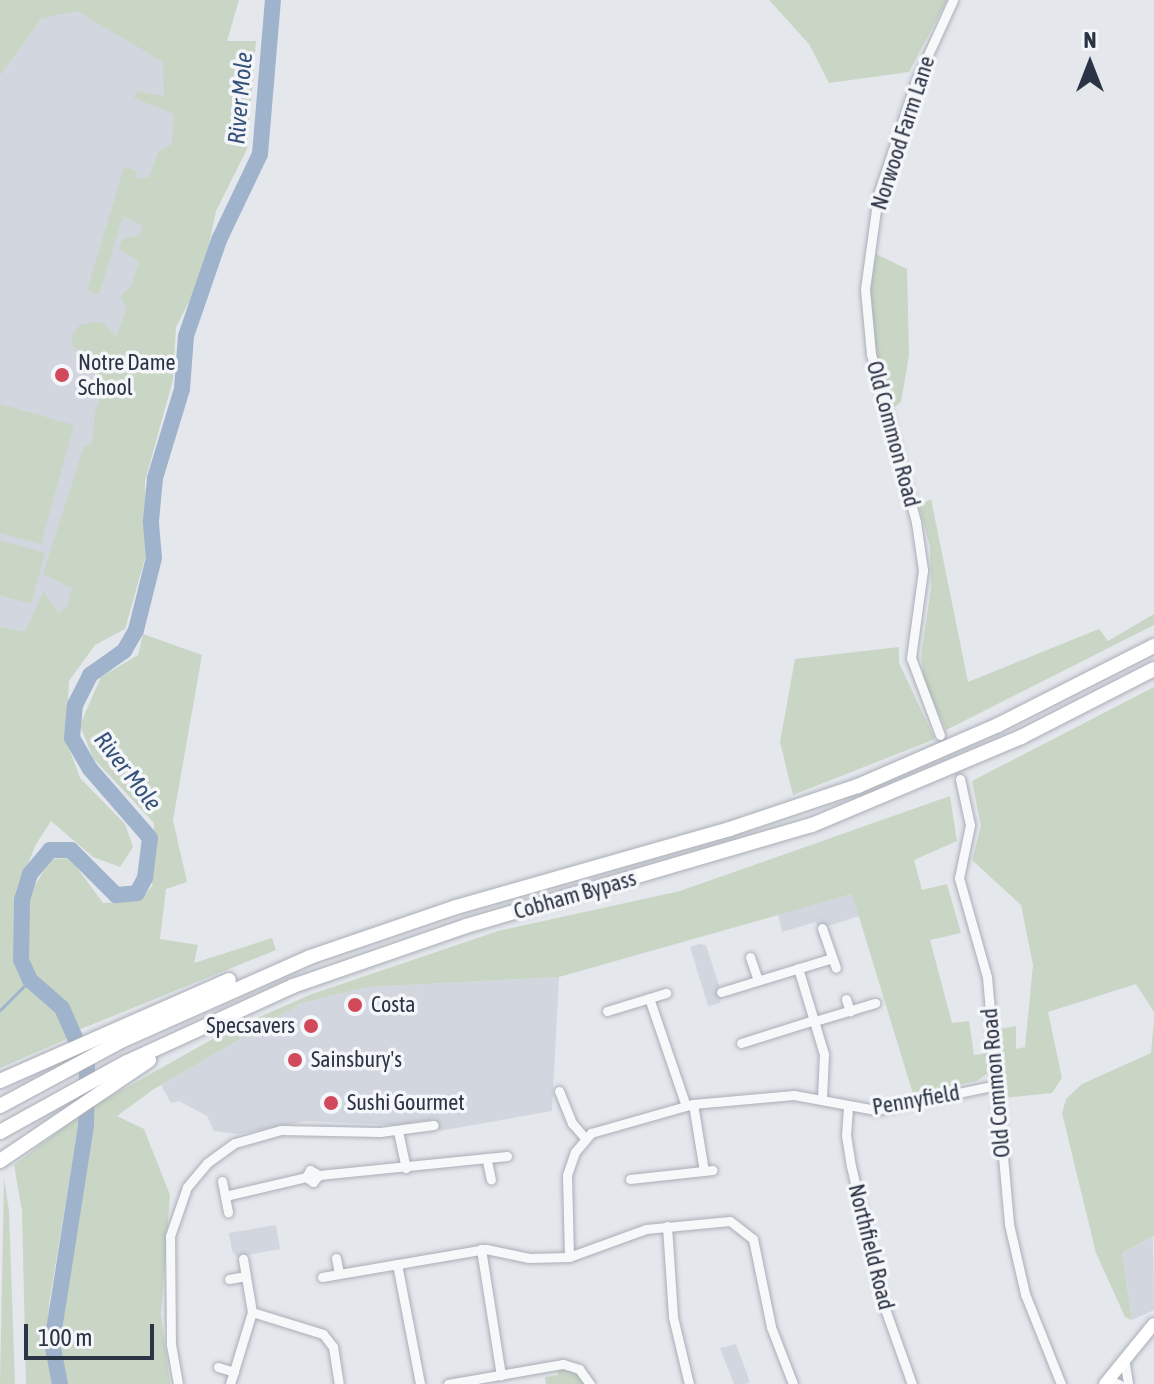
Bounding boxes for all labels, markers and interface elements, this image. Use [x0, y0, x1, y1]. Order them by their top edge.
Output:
north arrow [1050, 24, 1130, 104]
text: N [1084, 27, 1096, 53]
water label: River Mole [222, 51, 258, 145]
street label: Norwood Farm Lane [866, 53, 940, 213]
place label: Notre Dame School [78, 349, 176, 400]
street label: Old Common Road [861, 358, 925, 510]
marker: Notre Dame School [53, 366, 71, 384]
water label: River Mole [88, 726, 168, 816]
street label: Cobham Bypass [511, 865, 639, 925]
place label: Costa [371, 992, 416, 1018]
marker: Costa [346, 996, 364, 1014]
street label: Old Common Road [976, 1007, 1016, 1159]
place label: Specsavers [206, 1013, 295, 1039]
marker: Specsavers [302, 1017, 320, 1035]
place label: Sainsbury's [311, 1047, 402, 1073]
marker: Sainsbury's [286, 1051, 304, 1069]
street label: Pennyfield [870, 1079, 962, 1121]
place label: Sushi Gourmet [347, 1090, 465, 1116]
marker: Sushi Gourmet [322, 1094, 340, 1112]
street label: Northfield Road [843, 1181, 899, 1313]
scale bar [28, 1308, 158, 1358]
text: 100 m [38, 1324, 92, 1351]

